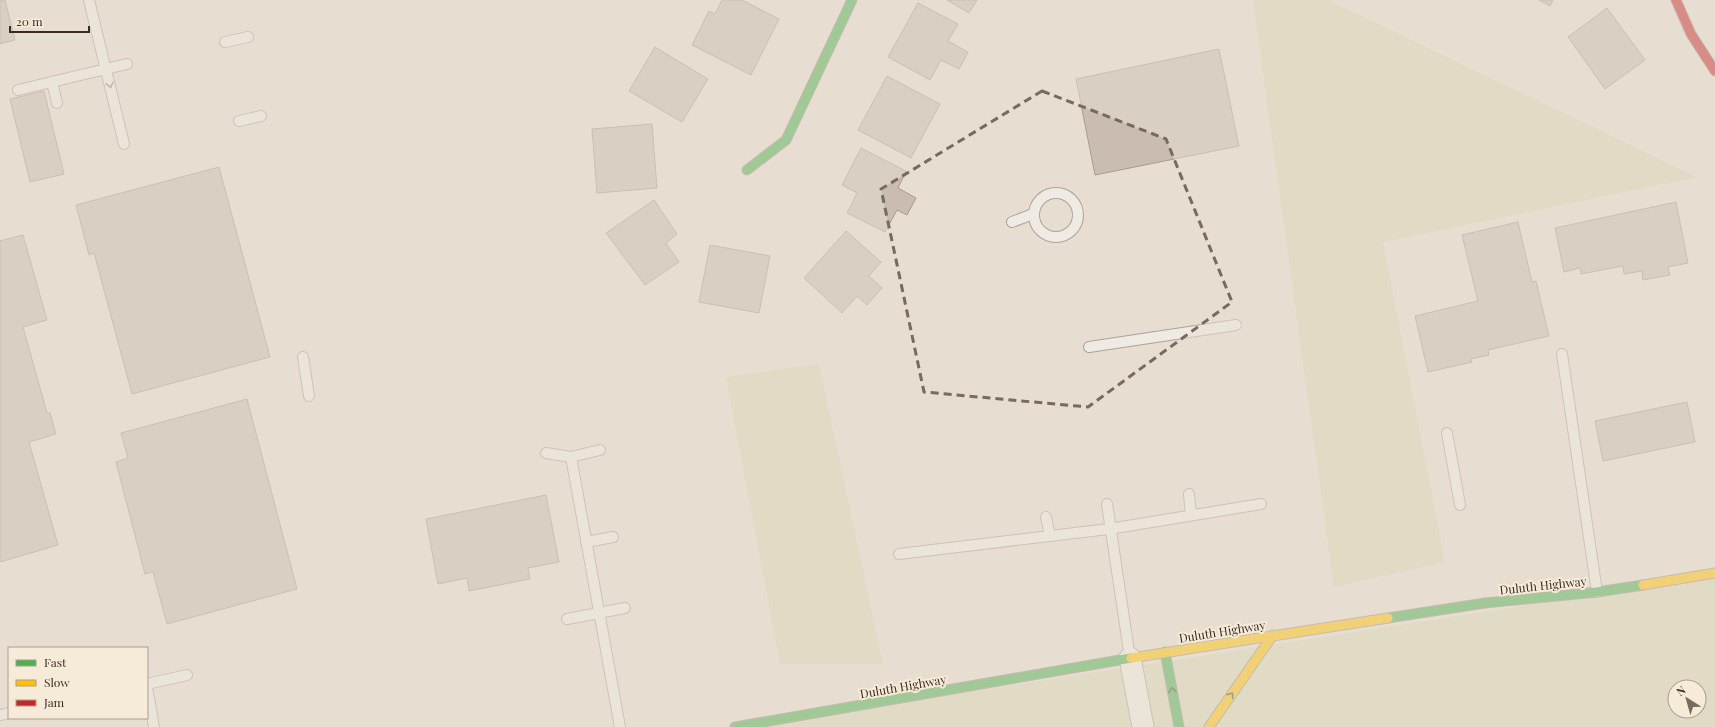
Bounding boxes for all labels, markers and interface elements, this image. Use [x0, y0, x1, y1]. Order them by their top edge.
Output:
scale bar [10, 8, 89, 34]
text: 20 m [16, 13, 43, 29]
one-way arrow [105, 81, 114, 88]
street label: Duluth Highway [1499, 572, 1587, 598]
street label: Duluth Highway [1178, 616, 1266, 646]
legend [8, 647, 148, 719]
text: Fast [44, 654, 67, 670]
street label: Duluth Highway [859, 671, 947, 701]
text: Slow [44, 674, 70, 690]
north arrow [1667, 679, 1707, 719]
text: N [1673, 682, 1688, 699]
one-way arrow [1168, 687, 1177, 693]
one-way arrow [1226, 692, 1234, 699]
text: Jam [43, 694, 65, 710]

